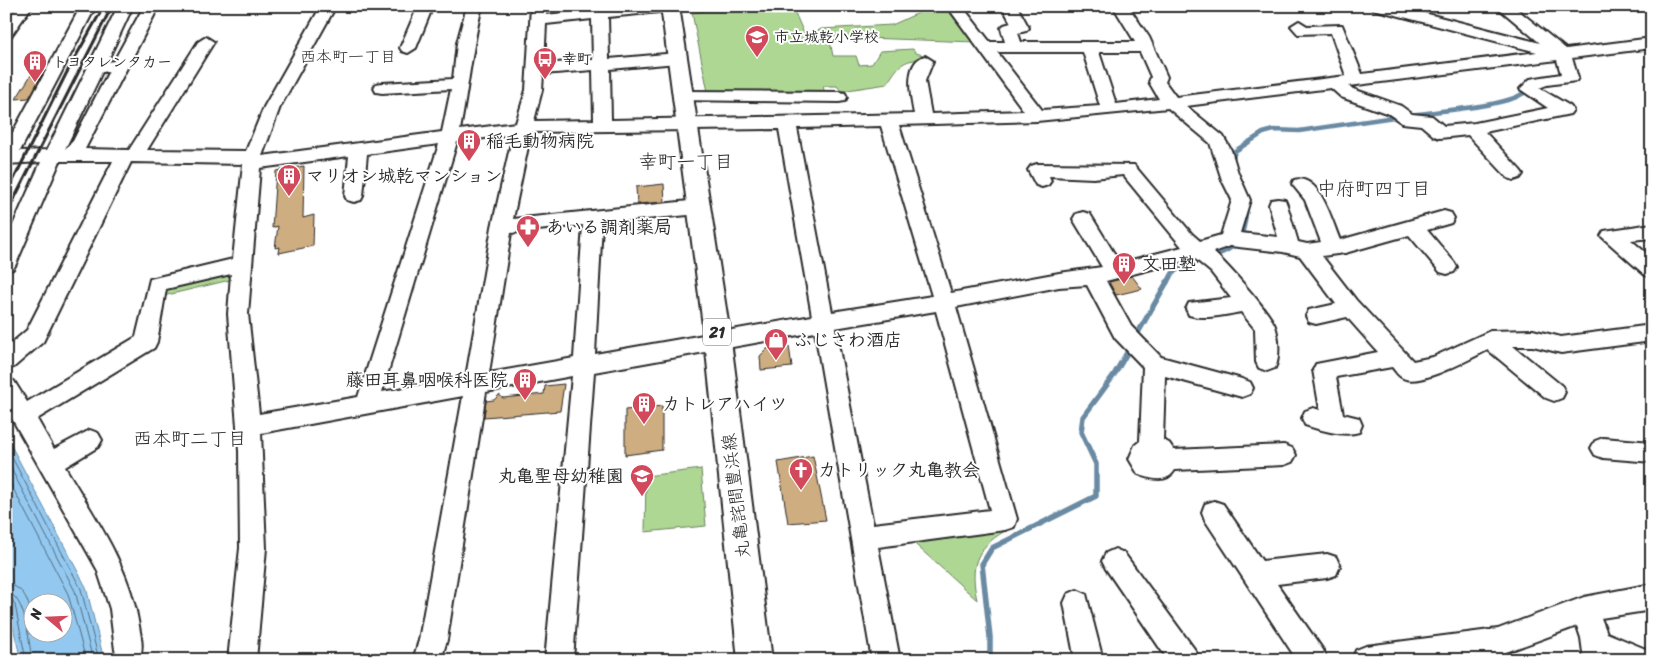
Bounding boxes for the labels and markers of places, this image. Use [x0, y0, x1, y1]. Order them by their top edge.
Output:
school or university icon: 市立城乾小学校 [744, 24, 770, 58]
place label: 市立城乾小学校 [774, 24, 879, 50]
bus stop icon: 幸町 [532, 46, 558, 80]
place label: 幸町 [562, 46, 592, 72]
building icon: トヨタレンタカー [22, 49, 48, 83]
place label: トヨタレンタカー [52, 49, 172, 75]
place label: 稲毛動物病院 [486, 125, 594, 157]
building icon: 稲毛動物病院 [456, 128, 482, 162]
place label: マリオン城乾マンション [306, 160, 503, 192]
building icon: マリオン城乾マンション [276, 163, 302, 197]
place label: あいる調剤薬局 [546, 211, 672, 243]
pharmacy icon: あいる調剤薬局 [515, 214, 541, 248]
place label: 文田塾 [1142, 248, 1196, 280]
building icon: 文田塾 [1111, 251, 1137, 285]
place label: ふじさわ酒店 [794, 324, 902, 356]
shop icon: ふじさわ酒店 [763, 327, 789, 361]
place label: 藤田耳鼻咽喉科医院 [346, 364, 508, 396]
building icon: 藤田耳鼻咽喉科医院 [512, 367, 538, 401]
place label: カトレアハイツ [662, 388, 787, 420]
building icon: カトレアハイツ [631, 391, 657, 425]
place label: カトリック丸亀教会 [818, 454, 980, 486]
church icon: カトリック丸亀教会 [788, 457, 814, 491]
place label: 丸亀聖母幼稚園 [498, 460, 624, 492]
school or university icon: 丸亀聖母幼稚園 [629, 463, 655, 497]

